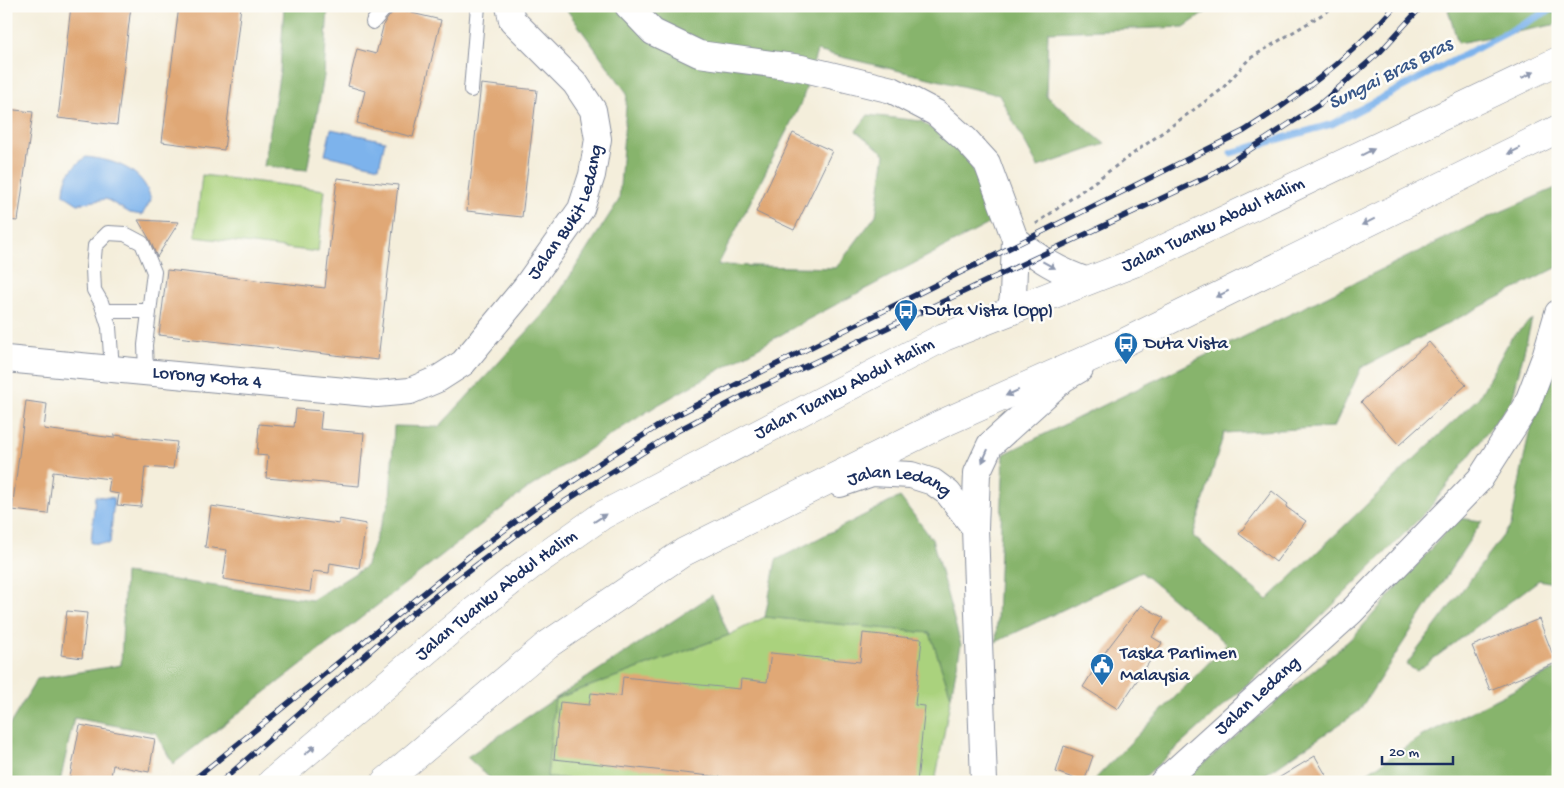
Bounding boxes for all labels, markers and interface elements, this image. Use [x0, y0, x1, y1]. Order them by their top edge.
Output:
water label: Sungai Bras Bras [1325, 33, 1458, 116]
one-way arrow [1521, 71, 1535, 79]
street label: Jalan Bukit Ledang [523, 143, 608, 285]
one-way arrow [1361, 147, 1376, 156]
one-way arrow [1507, 147, 1521, 155]
street label: Jalan Tuanku Abdul Halim [1119, 172, 1309, 278]
one-way arrow [1361, 219, 1375, 227]
one-way arrow [1041, 261, 1056, 269]
one-way arrow [1215, 290, 1230, 298]
bus stop icon: Duta Vista (Opp) [893, 298, 919, 332]
place label: Duta Vista (Opp) [922, 300, 1054, 323]
bus stop icon: Duta Vista [1113, 331, 1139, 365]
street label: Jalan Tuanku Abdul Halim [751, 332, 939, 445]
place label: Duta Vista [1142, 333, 1230, 356]
street label: Lorong Kota 4 [151, 361, 263, 395]
one-way arrow [1005, 389, 1019, 397]
one-way arrow [980, 449, 988, 463]
street label: Jalan Ledang [844, 461, 956, 503]
one-way arrow [593, 513, 607, 522]
street label: Jalan Tuanku Abdul Halim [411, 525, 583, 666]
place label: Taska Parlimen Malaysia [1119, 643, 1237, 688]
street label: Jalan Ledang [1210, 651, 1306, 741]
public building icon: Taska Parlimen Malaysia [1089, 652, 1115, 686]
scale bar [1382, 733, 1453, 765]
one-way arrow [303, 744, 315, 756]
text: 20 m [1389, 744, 1419, 762]

